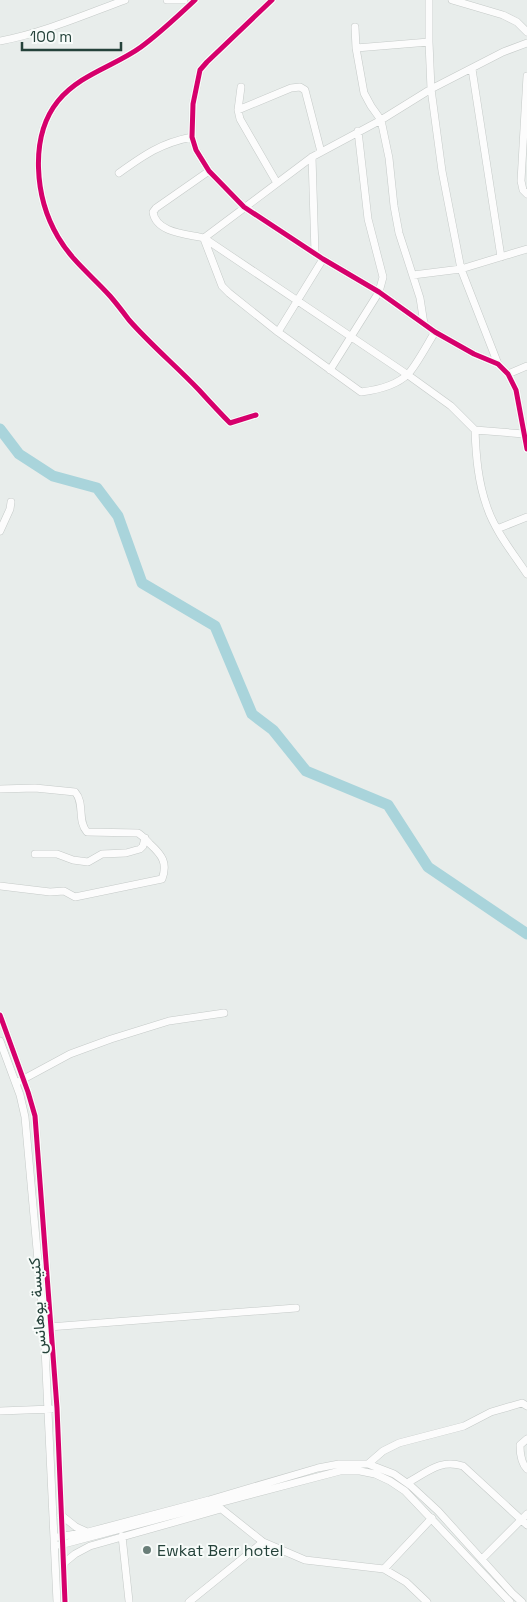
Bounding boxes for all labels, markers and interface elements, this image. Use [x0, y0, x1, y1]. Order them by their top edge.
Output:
scale bar [22, 20, 121, 52]
text: 100 m [30, 27, 72, 46]
street label: كنيسة يوهانس [24, 1257, 51, 1355]
place label: Ewkat Berr hotel [157, 1540, 284, 1561]
marker: Ewkat Berr hotel [141, 1544, 153, 1556]

